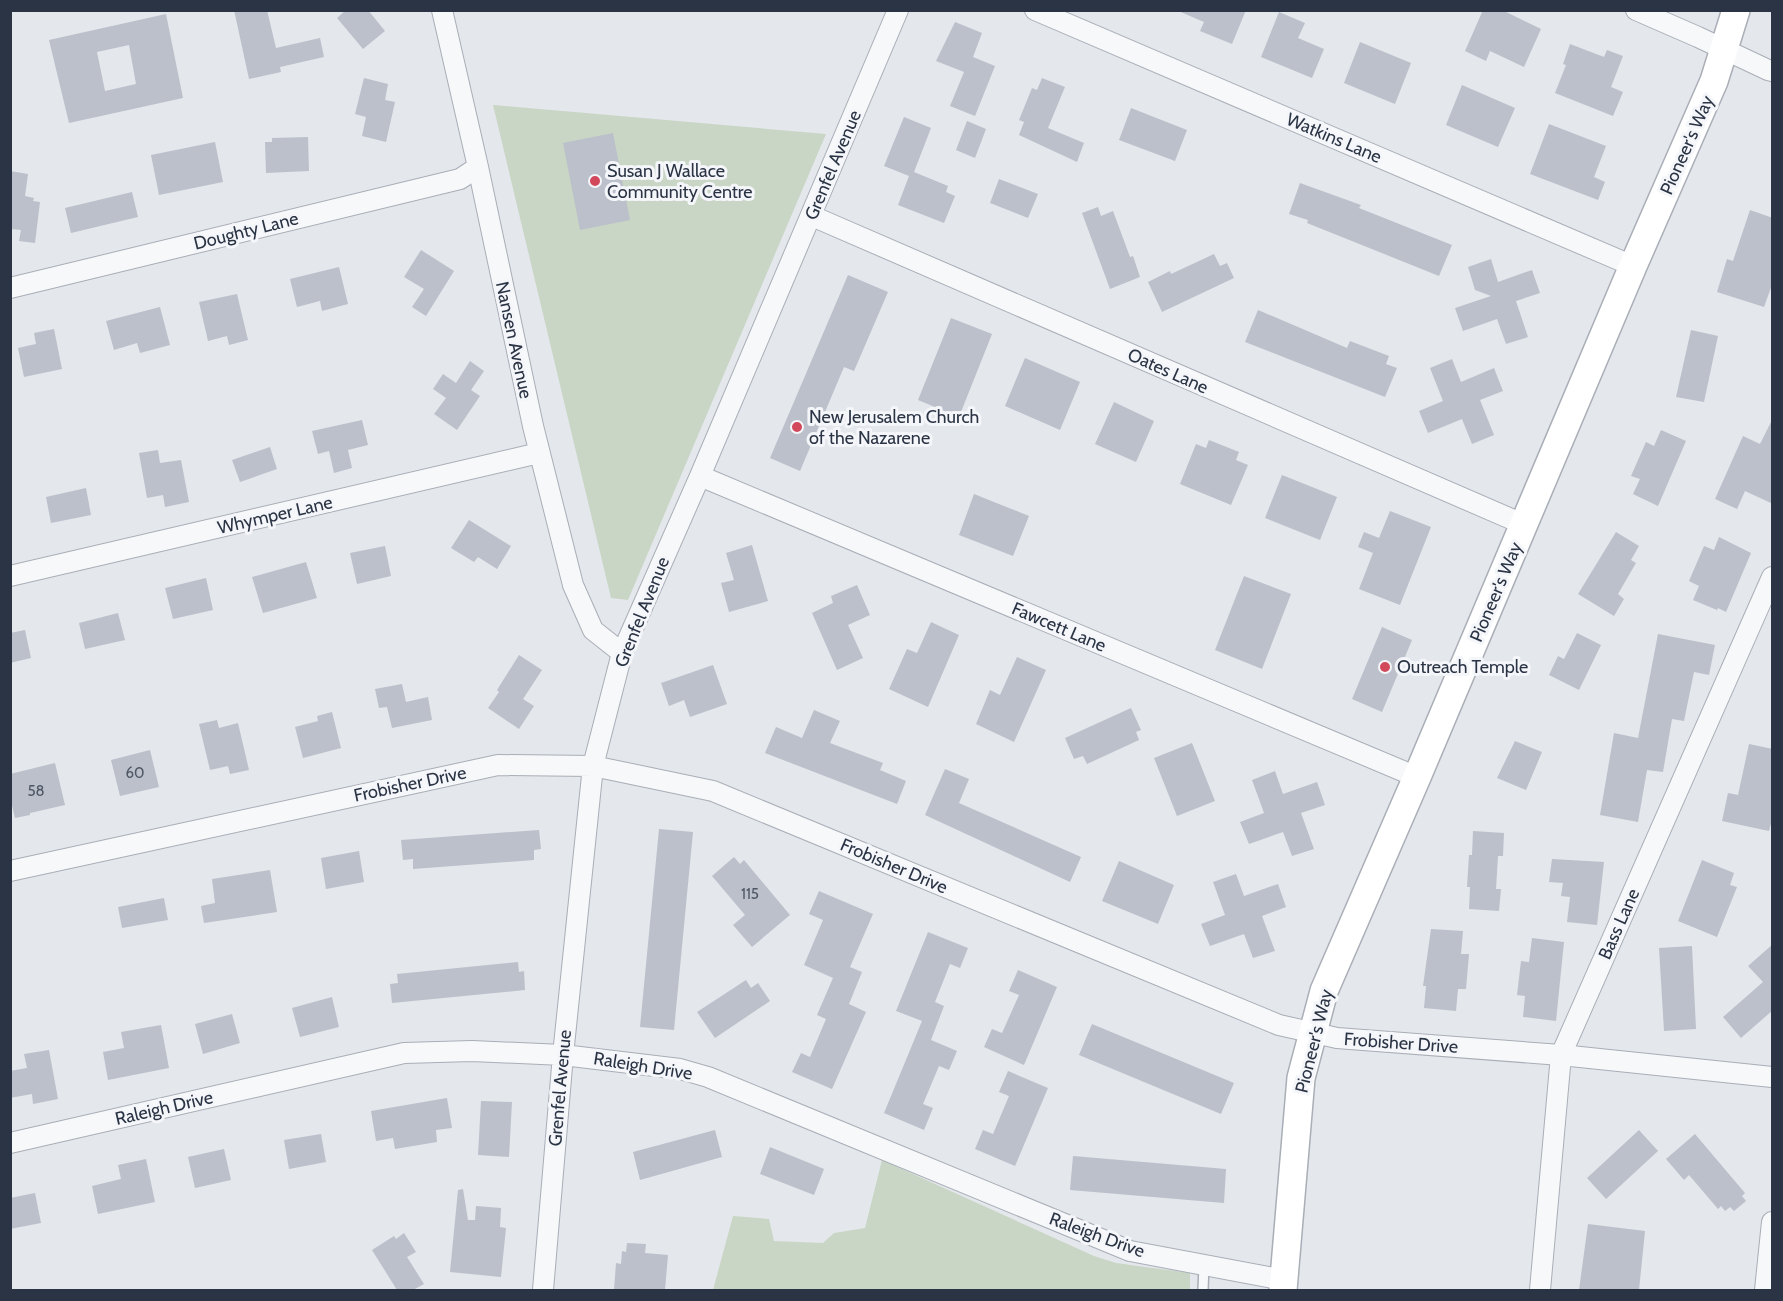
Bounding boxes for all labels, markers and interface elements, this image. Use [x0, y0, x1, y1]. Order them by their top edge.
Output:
street label: Pioneer's Way [1655, 92, 1719, 198]
street label: Grenfel Avenue [800, 107, 866, 223]
street label: Watkins Lane [1283, 108, 1385, 168]
place label: Susan J Wallace Community Centre [607, 160, 753, 203]
marker: Susan J Wallace Community Centre [588, 174, 602, 188]
street label: Doughty Lane [191, 207, 301, 255]
street label: Nansen Avenue [491, 279, 537, 401]
street label: Oates Lane [1124, 343, 1212, 399]
place label: New Jerusalem Church of the Nazarene [809, 406, 979, 449]
marker: New Jerusalem Church of the Nazarene [790, 420, 804, 434]
street label: Whymper Lane [215, 491, 335, 539]
street label: Pioneer's Way [1465, 539, 1527, 645]
street label: Grenfel Avenue [610, 554, 674, 670]
street label: Fawcett Lane [1009, 597, 1109, 657]
place label: Outreach Temple [1397, 656, 1528, 678]
marker: Outreach Temple [1378, 660, 1392, 674]
street label: Frobisher Drive [352, 761, 468, 807]
house number: 60 [126, 764, 145, 782]
house number: 58 [27, 782, 45, 800]
street label: Frobisher Drive [837, 834, 951, 898]
house number: 115 [741, 885, 759, 903]
street label: Bass Lane [1594, 885, 1644, 963]
street label: Pioneer's Way [1290, 987, 1338, 1095]
street label: Frobisher Drive [1343, 1028, 1459, 1058]
street label: Grenfel Avenue [544, 1029, 576, 1147]
street label: Raleigh Drive [592, 1047, 694, 1085]
street label: Raleigh Drive [113, 1086, 215, 1130]
street label: Raleigh Drive [1046, 1208, 1148, 1262]

